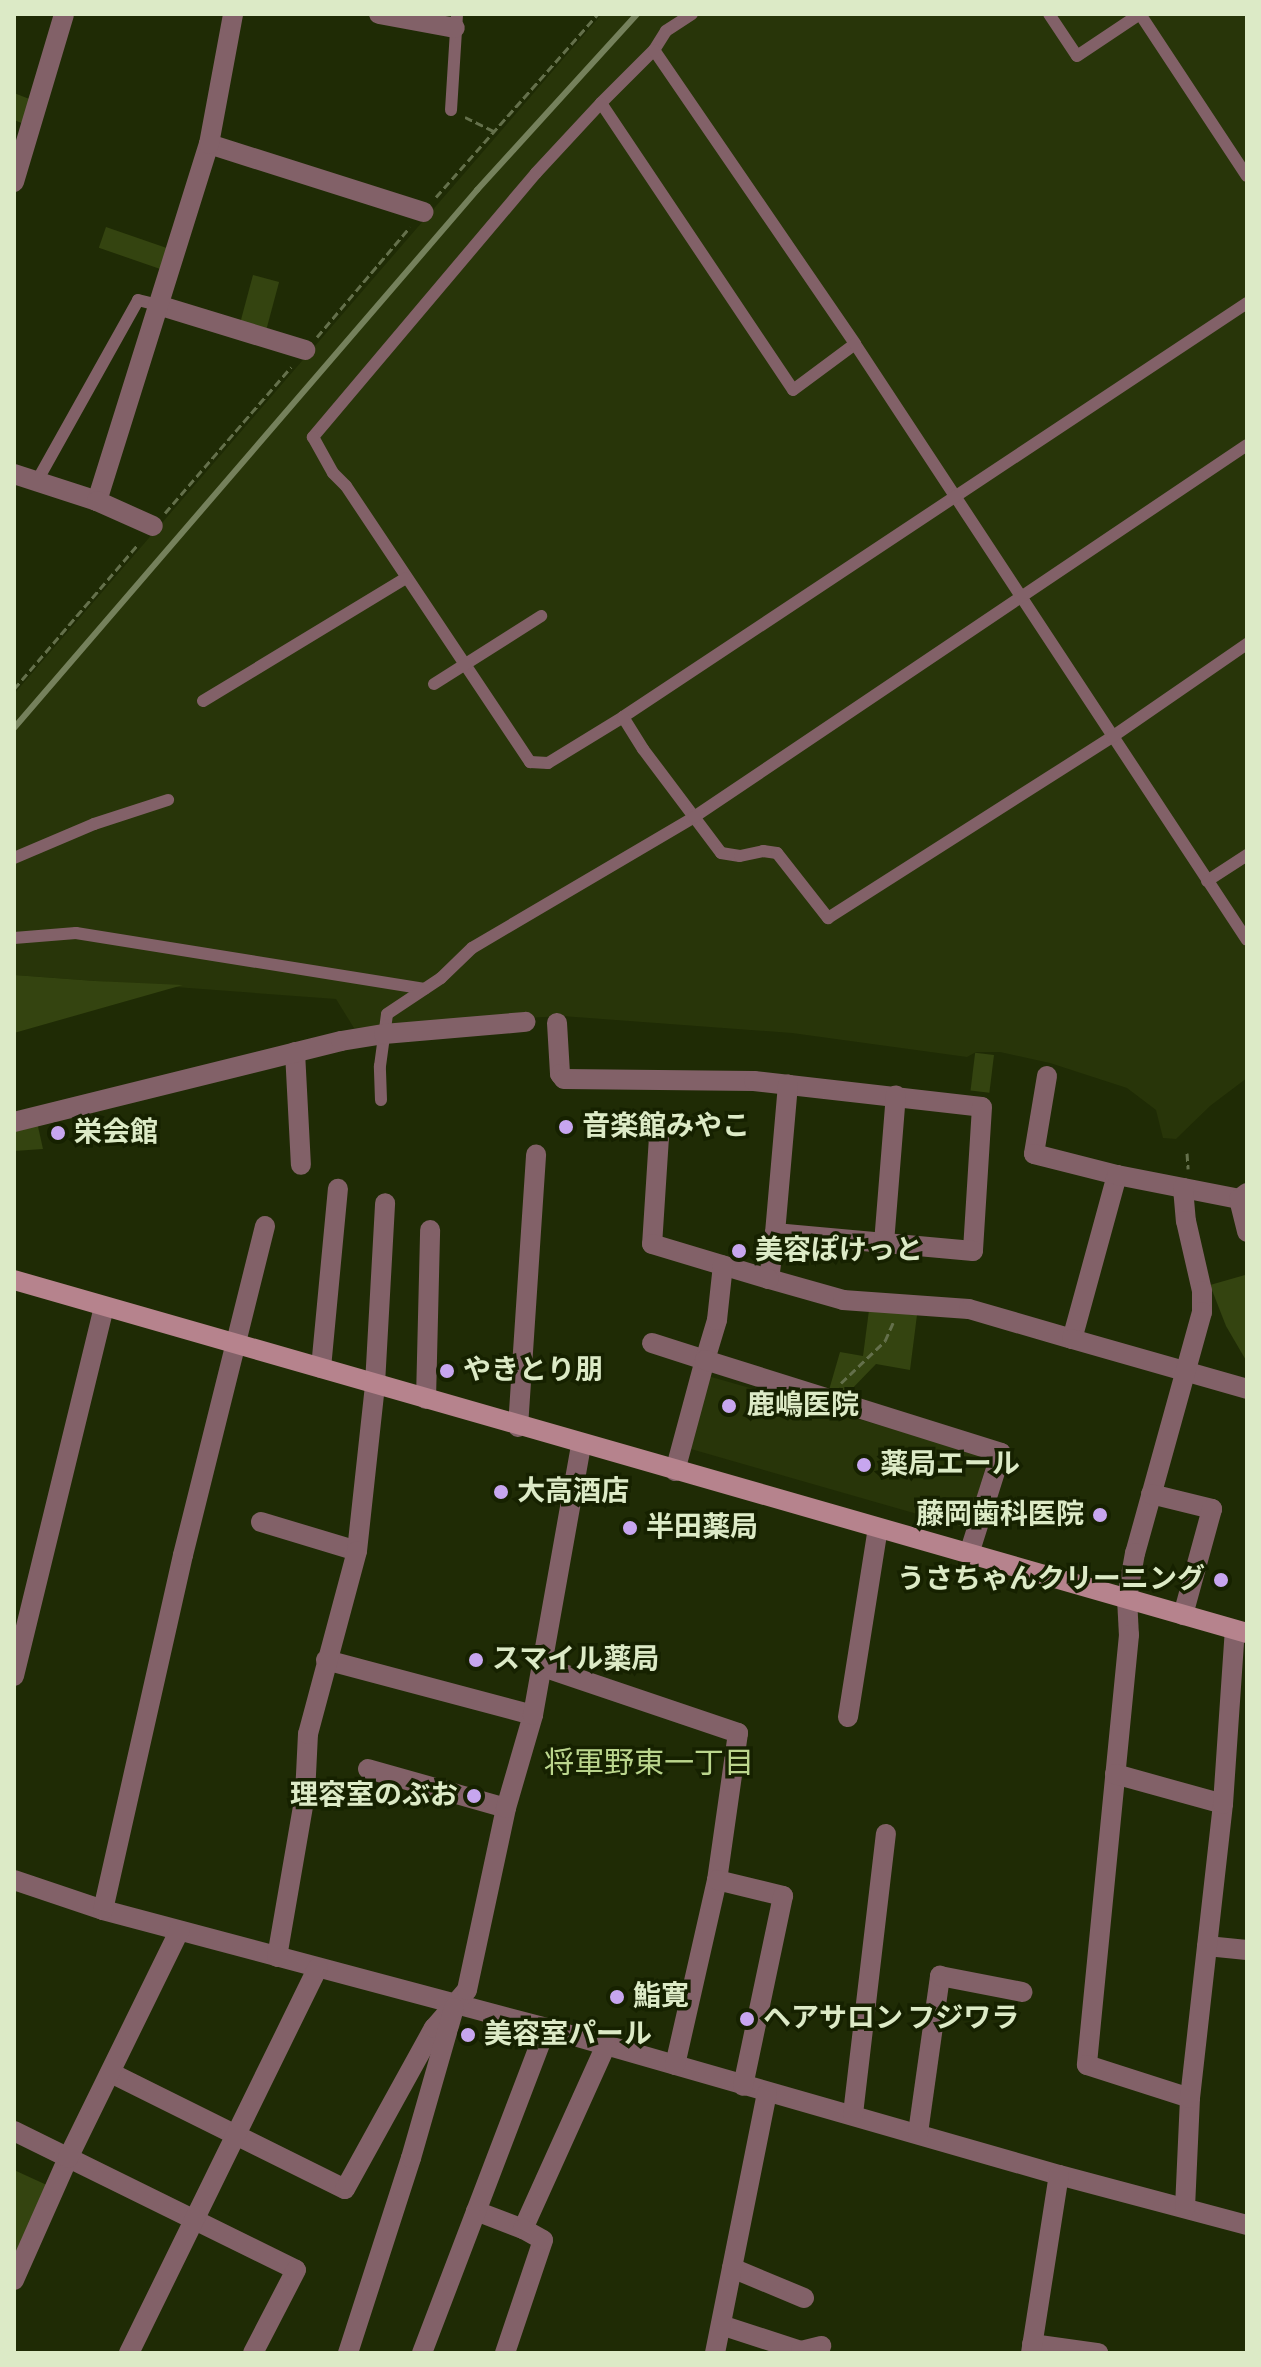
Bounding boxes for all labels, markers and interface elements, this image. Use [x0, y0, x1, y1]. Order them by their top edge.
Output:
place label: 音楽館みやこ [582, 1110, 750, 1144]
place label: 栄会館 [74, 1116, 158, 1150]
marker: 音楽館みやこ [557, 1118, 575, 1136]
marker: 栄会館 [49, 1124, 67, 1142]
place label: 美容ぽけっと [755, 1234, 923, 1268]
marker: 美容ぽけっと [730, 1242, 748, 1260]
place label: やきとり朋 [463, 1354, 603, 1388]
marker: やきとり朋 [438, 1362, 456, 1380]
place label: 鹿嶋医院 [747, 1389, 859, 1423]
marker: 鹿嶋医院 [718, 1395, 740, 1417]
place label: 薬局エール [880, 1448, 1020, 1482]
marker: 薬局エール [855, 1456, 873, 1474]
place label: 大高酒店 [517, 1475, 629, 1509]
marker: 大高酒店 [492, 1483, 510, 1501]
place label: 藤岡歯科医院 [916, 1498, 1084, 1532]
marker: 藤岡歯科医院 [1091, 1506, 1109, 1524]
place label: 半田薬局 [646, 1511, 758, 1545]
marker: 半田薬局 [621, 1519, 639, 1537]
place label: うさちゃんクリーニング [897, 1563, 1205, 1597]
marker: うさちゃんクリーニング [1212, 1571, 1230, 1589]
place label: スマイル薬局 [492, 1643, 660, 1677]
marker: スマイル薬局 [467, 1651, 485, 1669]
district label: 将軍野東一丁目 [544, 1746, 754, 1782]
place label: 理容室のぶお [290, 1779, 458, 1813]
marker: 理容室のぶお [465, 1787, 483, 1805]
place label: 鮨寛 [633, 1980, 689, 2014]
marker: 鮨寛 [608, 1988, 626, 2006]
place label: ヘアサロン フジワラ [763, 2002, 1019, 2036]
marker: ヘアサロン フジワラ [738, 2010, 756, 2028]
place label: 美容室パール [484, 2018, 652, 2052]
marker: 美容室パール [459, 2026, 477, 2044]

